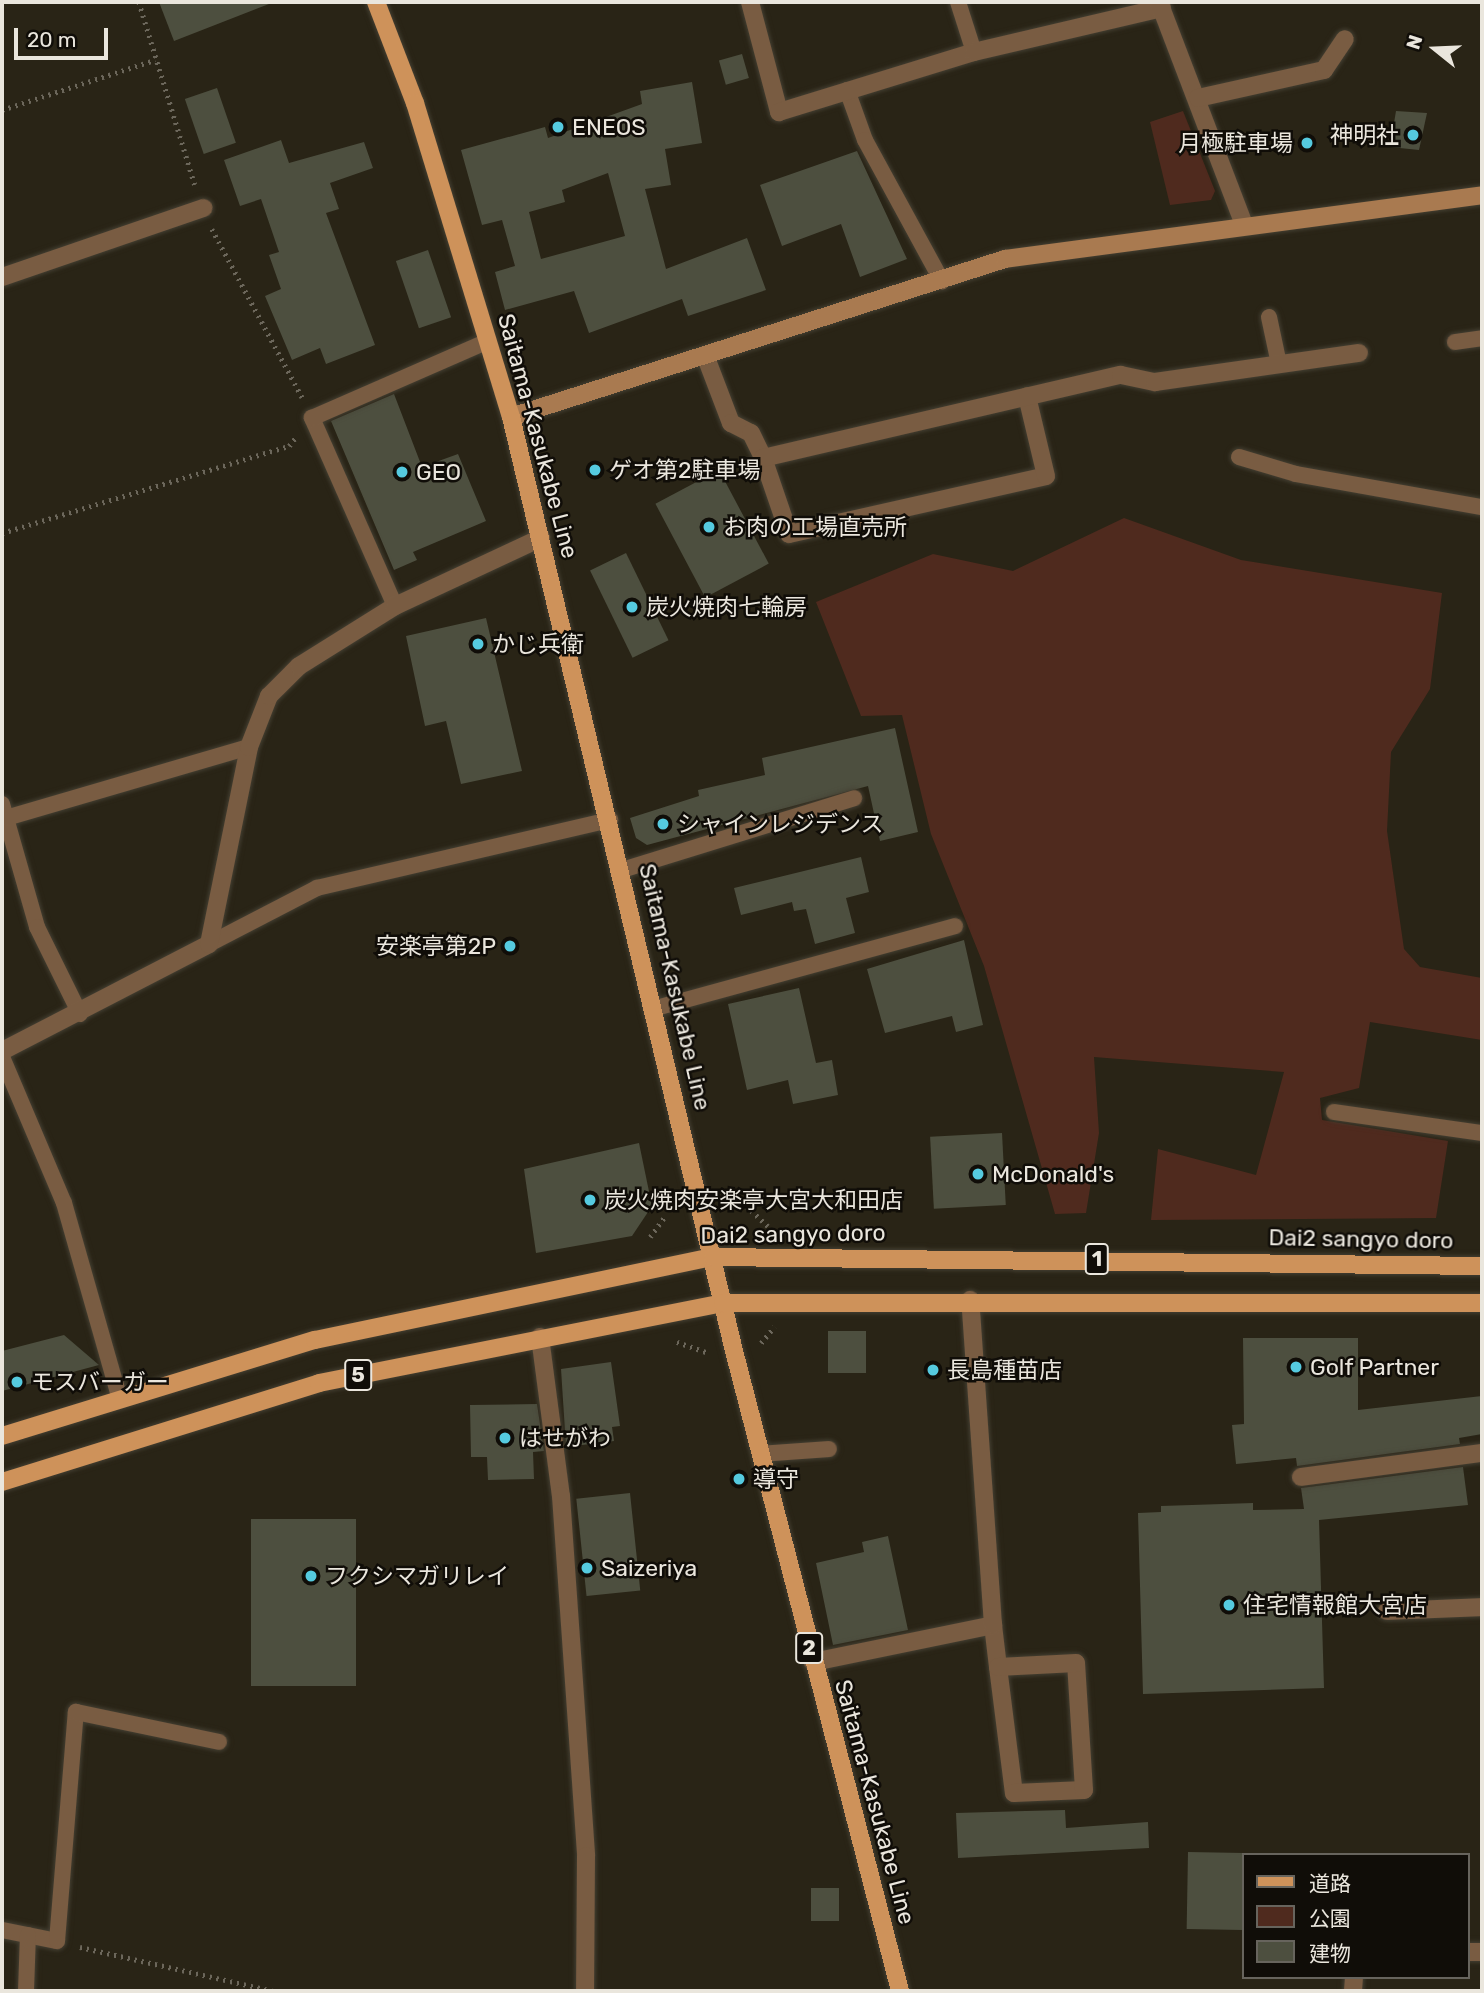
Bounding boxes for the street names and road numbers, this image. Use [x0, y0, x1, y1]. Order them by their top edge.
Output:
street label: Saitama-Kasukabe Line [492, 311, 584, 561]
street label: Saitama-Kasukabe Line [633, 861, 717, 1113]
street label: Dai2 sangyo doro [700, 1219, 886, 1249]
street label: Dai2 sangyo doro [1268, 1224, 1454, 1254]
road number: 1 [1085, 1242, 1109, 1276]
road number: 5 [344, 1358, 372, 1392]
road number: 2 [795, 1630, 823, 1666]
street label: Saitama-Kasukabe Line [829, 1677, 921, 1927]

